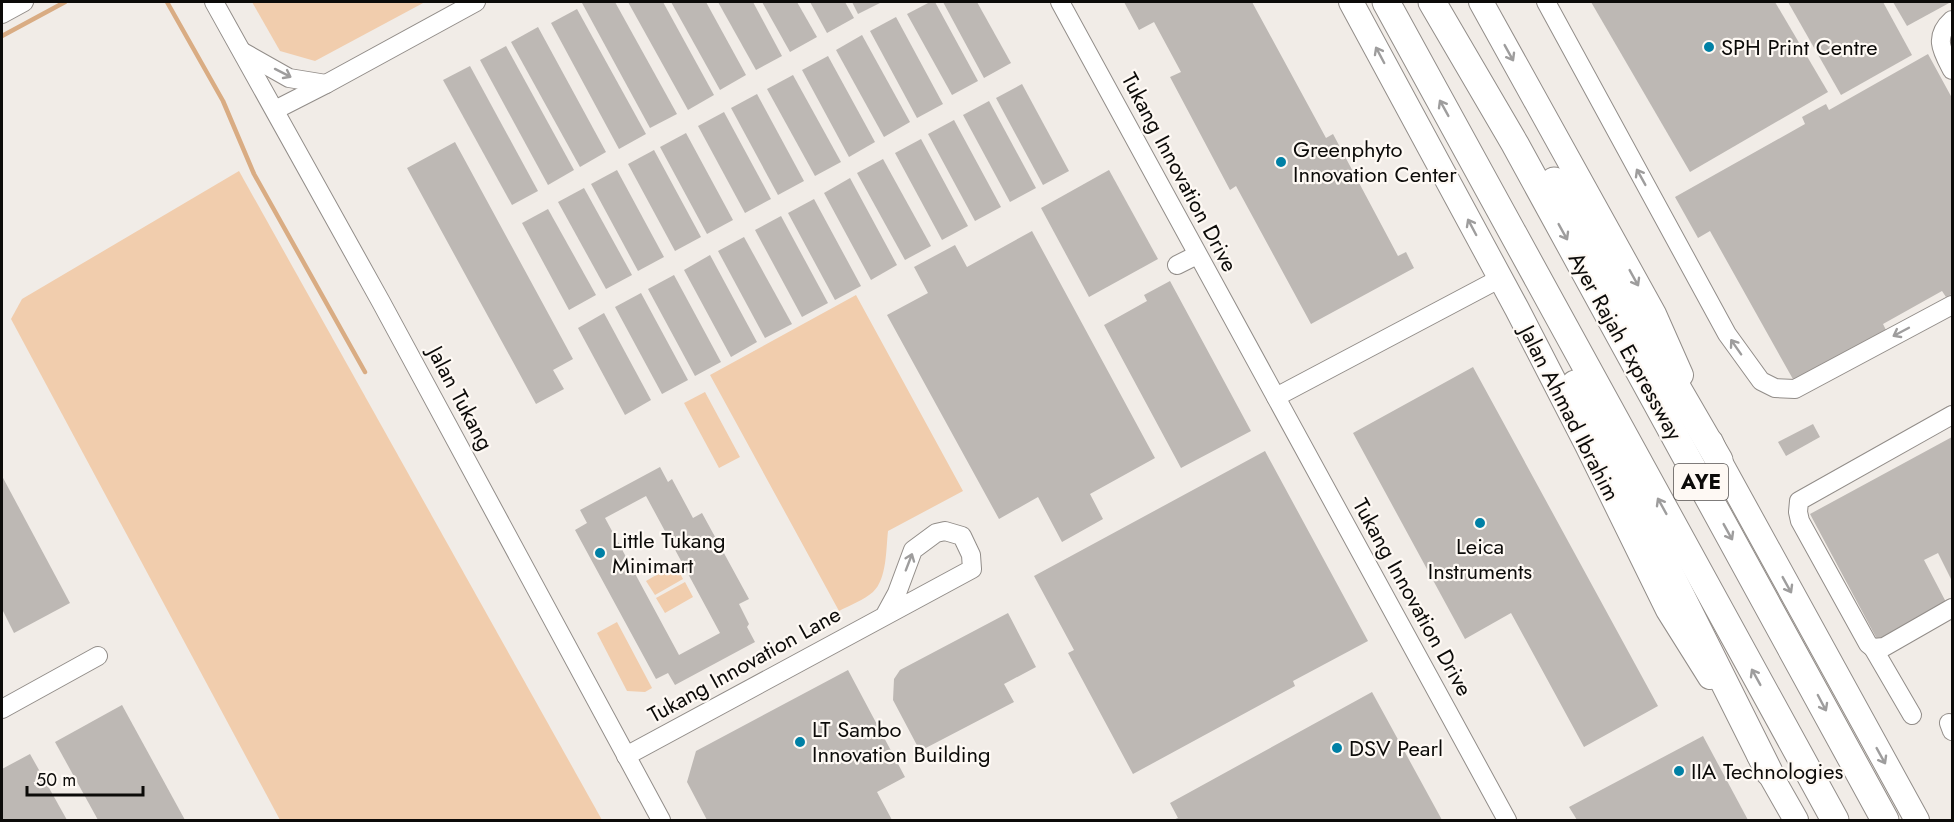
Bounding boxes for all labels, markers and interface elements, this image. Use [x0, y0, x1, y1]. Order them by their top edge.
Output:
place label: SPH Print Centre [1721, 31, 1878, 63]
marker: SPH Print Centre [1702, 40, 1716, 54]
one-way arrow [1504, 44, 1516, 61]
one-way arrow [1374, 47, 1386, 64]
street label: Tukang Innovation Drive [1114, 67, 1246, 277]
one-way arrow [274, 68, 292, 80]
one-way arrow [1438, 100, 1449, 118]
place label: Greenphyto Innovation Center [1293, 133, 1457, 190]
marker: Greenphyto Innovation Center [1274, 155, 1288, 169]
one-way arrow [1635, 168, 1646, 186]
one-way arrow [1466, 219, 1478, 236]
one-way arrow [1558, 223, 1569, 241]
street label: Ayer Rajah Expressway [1561, 246, 1691, 446]
one-way arrow [1629, 270, 1641, 287]
street label: Jalan Ahmad Ibrahim [1511, 317, 1628, 506]
one-way arrow [1893, 326, 1910, 338]
street label: Jalan Tukang [419, 337, 502, 456]
one-way arrow [1730, 339, 1742, 356]
road number: AYE [1674, 464, 1728, 500]
street label: Tukang Innovation Drive [1345, 492, 1481, 702]
one-way arrow [1656, 498, 1667, 516]
marker: Leica Instruments [1473, 516, 1487, 530]
one-way arrow [1722, 523, 1734, 540]
place label: Little Tukang Minimart [612, 524, 726, 581]
place label: Leica Instruments [1428, 530, 1532, 587]
marker: Little Tukang Minimart [593, 546, 607, 560]
one-way arrow [904, 553, 915, 571]
one-way arrow [1781, 576, 1793, 593]
street label: Tukang Innovation Lane [642, 598, 846, 730]
one-way arrow [1750, 669, 1762, 686]
one-way arrow [1817, 694, 1828, 712]
place label: LT Sambo Innovation Building [812, 713, 991, 770]
place label: DSV Pearl [1349, 732, 1443, 764]
marker: LT Sambo Innovation Building [793, 735, 807, 749]
marker: DSV Pearl [1330, 741, 1344, 755]
one-way arrow [1876, 746, 1887, 764]
place label: IIA Technologies [1691, 755, 1844, 787]
scale bar [27, 759, 142, 797]
marker: IIA Technologies [1672, 764, 1686, 778]
text: 50 m [36, 767, 76, 793]

